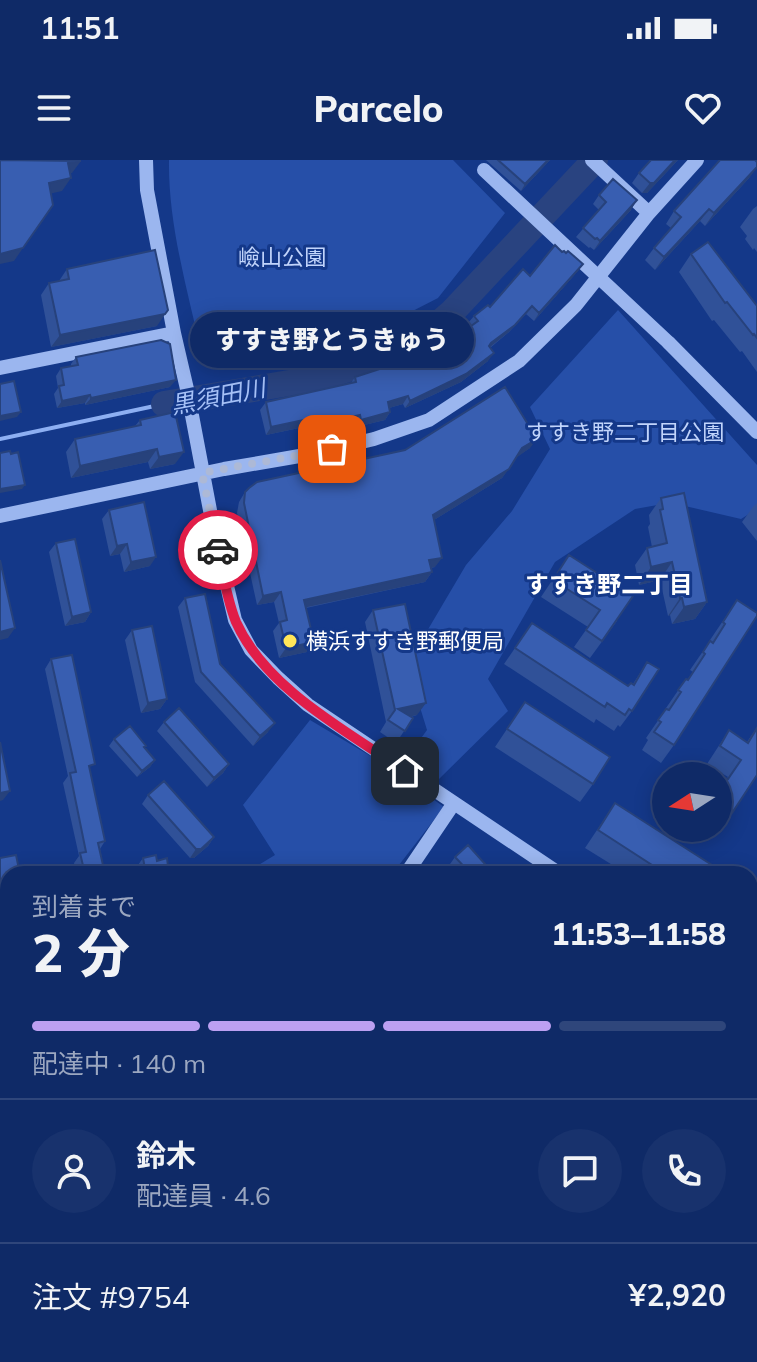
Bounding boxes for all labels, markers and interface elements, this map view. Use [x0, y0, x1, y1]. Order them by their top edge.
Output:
text: 11:51 [40, 9, 119, 47]
icon: menu [32, 86, 76, 130]
text: Parcelo [313, 86, 444, 131]
icon: heart [681, 86, 725, 130]
park label: 嶮山公園 [238, 243, 326, 271]
callout: すすき野とうきゅう [190, 313, 474, 369]
text: すすき野とうきゅう [215, 323, 449, 356]
water label: 黒須田川 [168, 372, 271, 420]
pin [298, 415, 366, 483]
park label: すすき野二丁目公園 [526, 418, 724, 446]
icon: bag [310, 427, 354, 471]
courier [178, 510, 258, 590]
icon: car [196, 528, 240, 572]
district label: すすき野二丁目 [525, 569, 693, 599]
place label: 横浜すすき野郵便局 [306, 627, 504, 655]
marker: 横浜すすき野郵便局 [281, 632, 299, 650]
pin [371, 737, 439, 805]
icon: home [383, 749, 427, 793]
north arrow [652, 762, 732, 842]
map controls [652, 762, 732, 842]
text: 到着まで [32, 890, 136, 923]
text: 11:53–11:58 [551, 915, 726, 953]
text: 2 分 [32, 920, 130, 985]
text: 配達中 · 140 m [32, 1047, 206, 1080]
button: person [32, 1129, 116, 1213]
button: chat [538, 1129, 622, 1213]
button: phone [642, 1129, 726, 1213]
text: 鈴木 [136, 1136, 196, 1174]
text: 配達員 · 4.6 [136, 1179, 271, 1212]
text: ¥2,920 [629, 1276, 726, 1314]
text: 注文 #9754 [32, 1278, 190, 1316]

